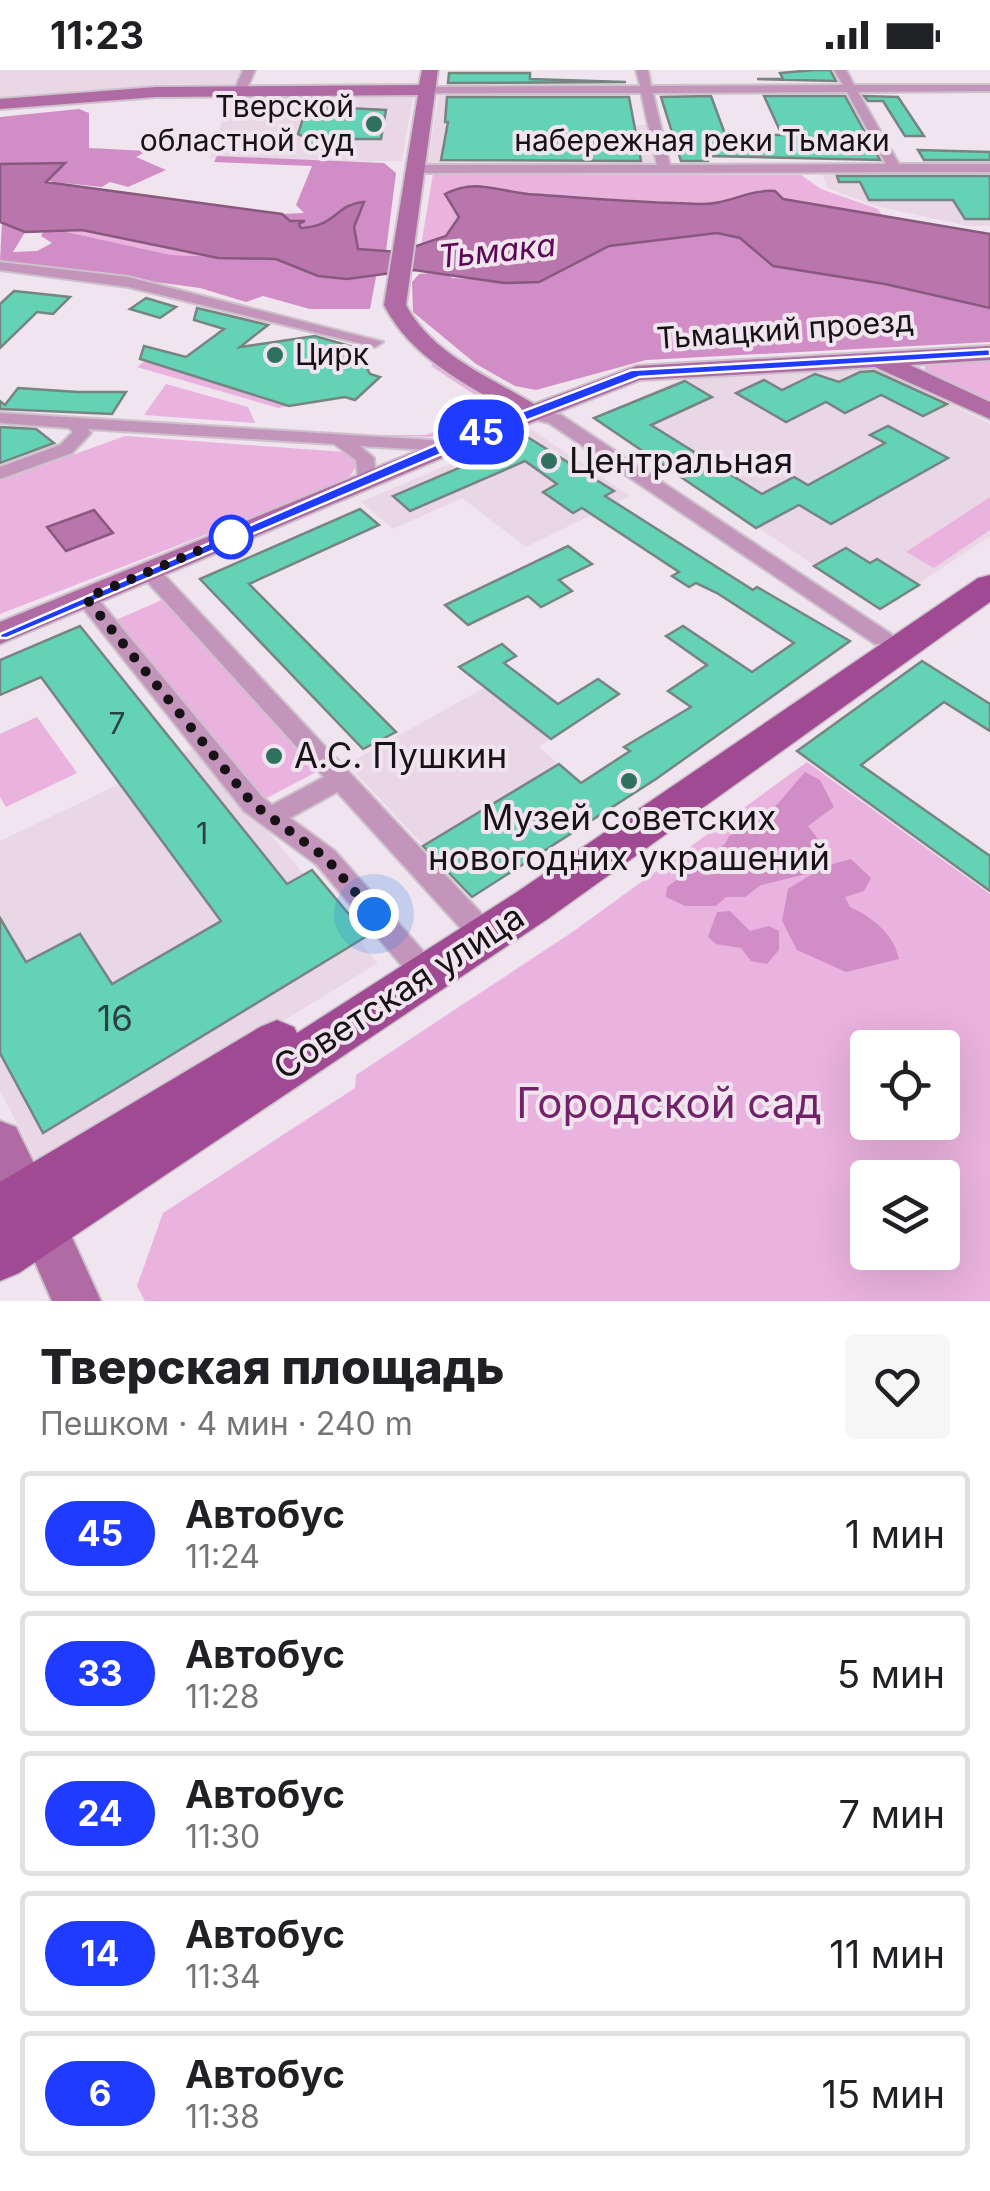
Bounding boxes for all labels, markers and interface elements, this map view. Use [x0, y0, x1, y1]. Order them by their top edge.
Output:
text: 11:23 [50, 12, 144, 58]
place label: Тверской областной суд [140, 88, 354, 158]
marker: Тверской областной суд [363, 113, 385, 135]
street label: набережная реки Тьмаки [514, 122, 890, 158]
water label: Тьмака [436, 225, 558, 276]
street label: Тьмацкий проезд [655, 302, 915, 356]
place label: Цирк [295, 336, 369, 372]
marker: Цирк [264, 344, 286, 366]
line badge: 45 [436, 400, 526, 464]
text: 45 [458, 411, 504, 453]
place label: Центральная [569, 439, 793, 481]
marker: Центральная [538, 450, 560, 472]
unlabelled marker [210, 516, 252, 558]
house number: 7 [109, 705, 125, 741]
place label: А.С. Пушкин [294, 734, 507, 776]
marker: А.С. Пушкин [263, 745, 285, 767]
marker: Музей советских новогодних украшений [618, 770, 640, 792]
place label: Музей советских новогодних украшений [428, 796, 830, 878]
house number: 1 [196, 815, 208, 851]
your location [349, 889, 399, 939]
street label: Советская улица [266, 895, 531, 1088]
house number: 16 [97, 997, 133, 1039]
map controls [850, 1030, 960, 1270]
button: locate [850, 1030, 960, 1140]
park label: Городской сад [516, 1077, 822, 1128]
button: layers [850, 1160, 960, 1270]
button: heart [845, 1334, 950, 1439]
text: Тверская площадь [40, 1337, 504, 1396]
text: Пешком · 4 мин · 240 m [40, 1404, 413, 1443]
text: Автобус [185, 1491, 345, 1537]
text: 1 мин [845, 1511, 945, 1557]
text: 45 [77, 1512, 123, 1554]
text: 11:24 [185, 1537, 260, 1576]
text: Автобус [185, 1631, 345, 1677]
text: 5 мин [837, 1651, 945, 1697]
text: 33 [77, 1652, 123, 1694]
text: 11:28 [185, 1677, 260, 1716]
text: Автобус [185, 1771, 345, 1817]
text: 7 мин [839, 1791, 945, 1837]
text: 24 [77, 1792, 123, 1834]
text: 11:30 [185, 1817, 260, 1856]
text: Автобус [185, 1911, 345, 1957]
text: 11 мин [829, 1931, 945, 1977]
text: 14 [81, 1932, 119, 1974]
text: 11:34 [185, 1957, 261, 1996]
text: Автобус [185, 2051, 345, 2097]
text: 15 мин [822, 2071, 945, 2117]
text: 6 [89, 2072, 111, 2114]
text: 11:38 [185, 2097, 260, 2136]

